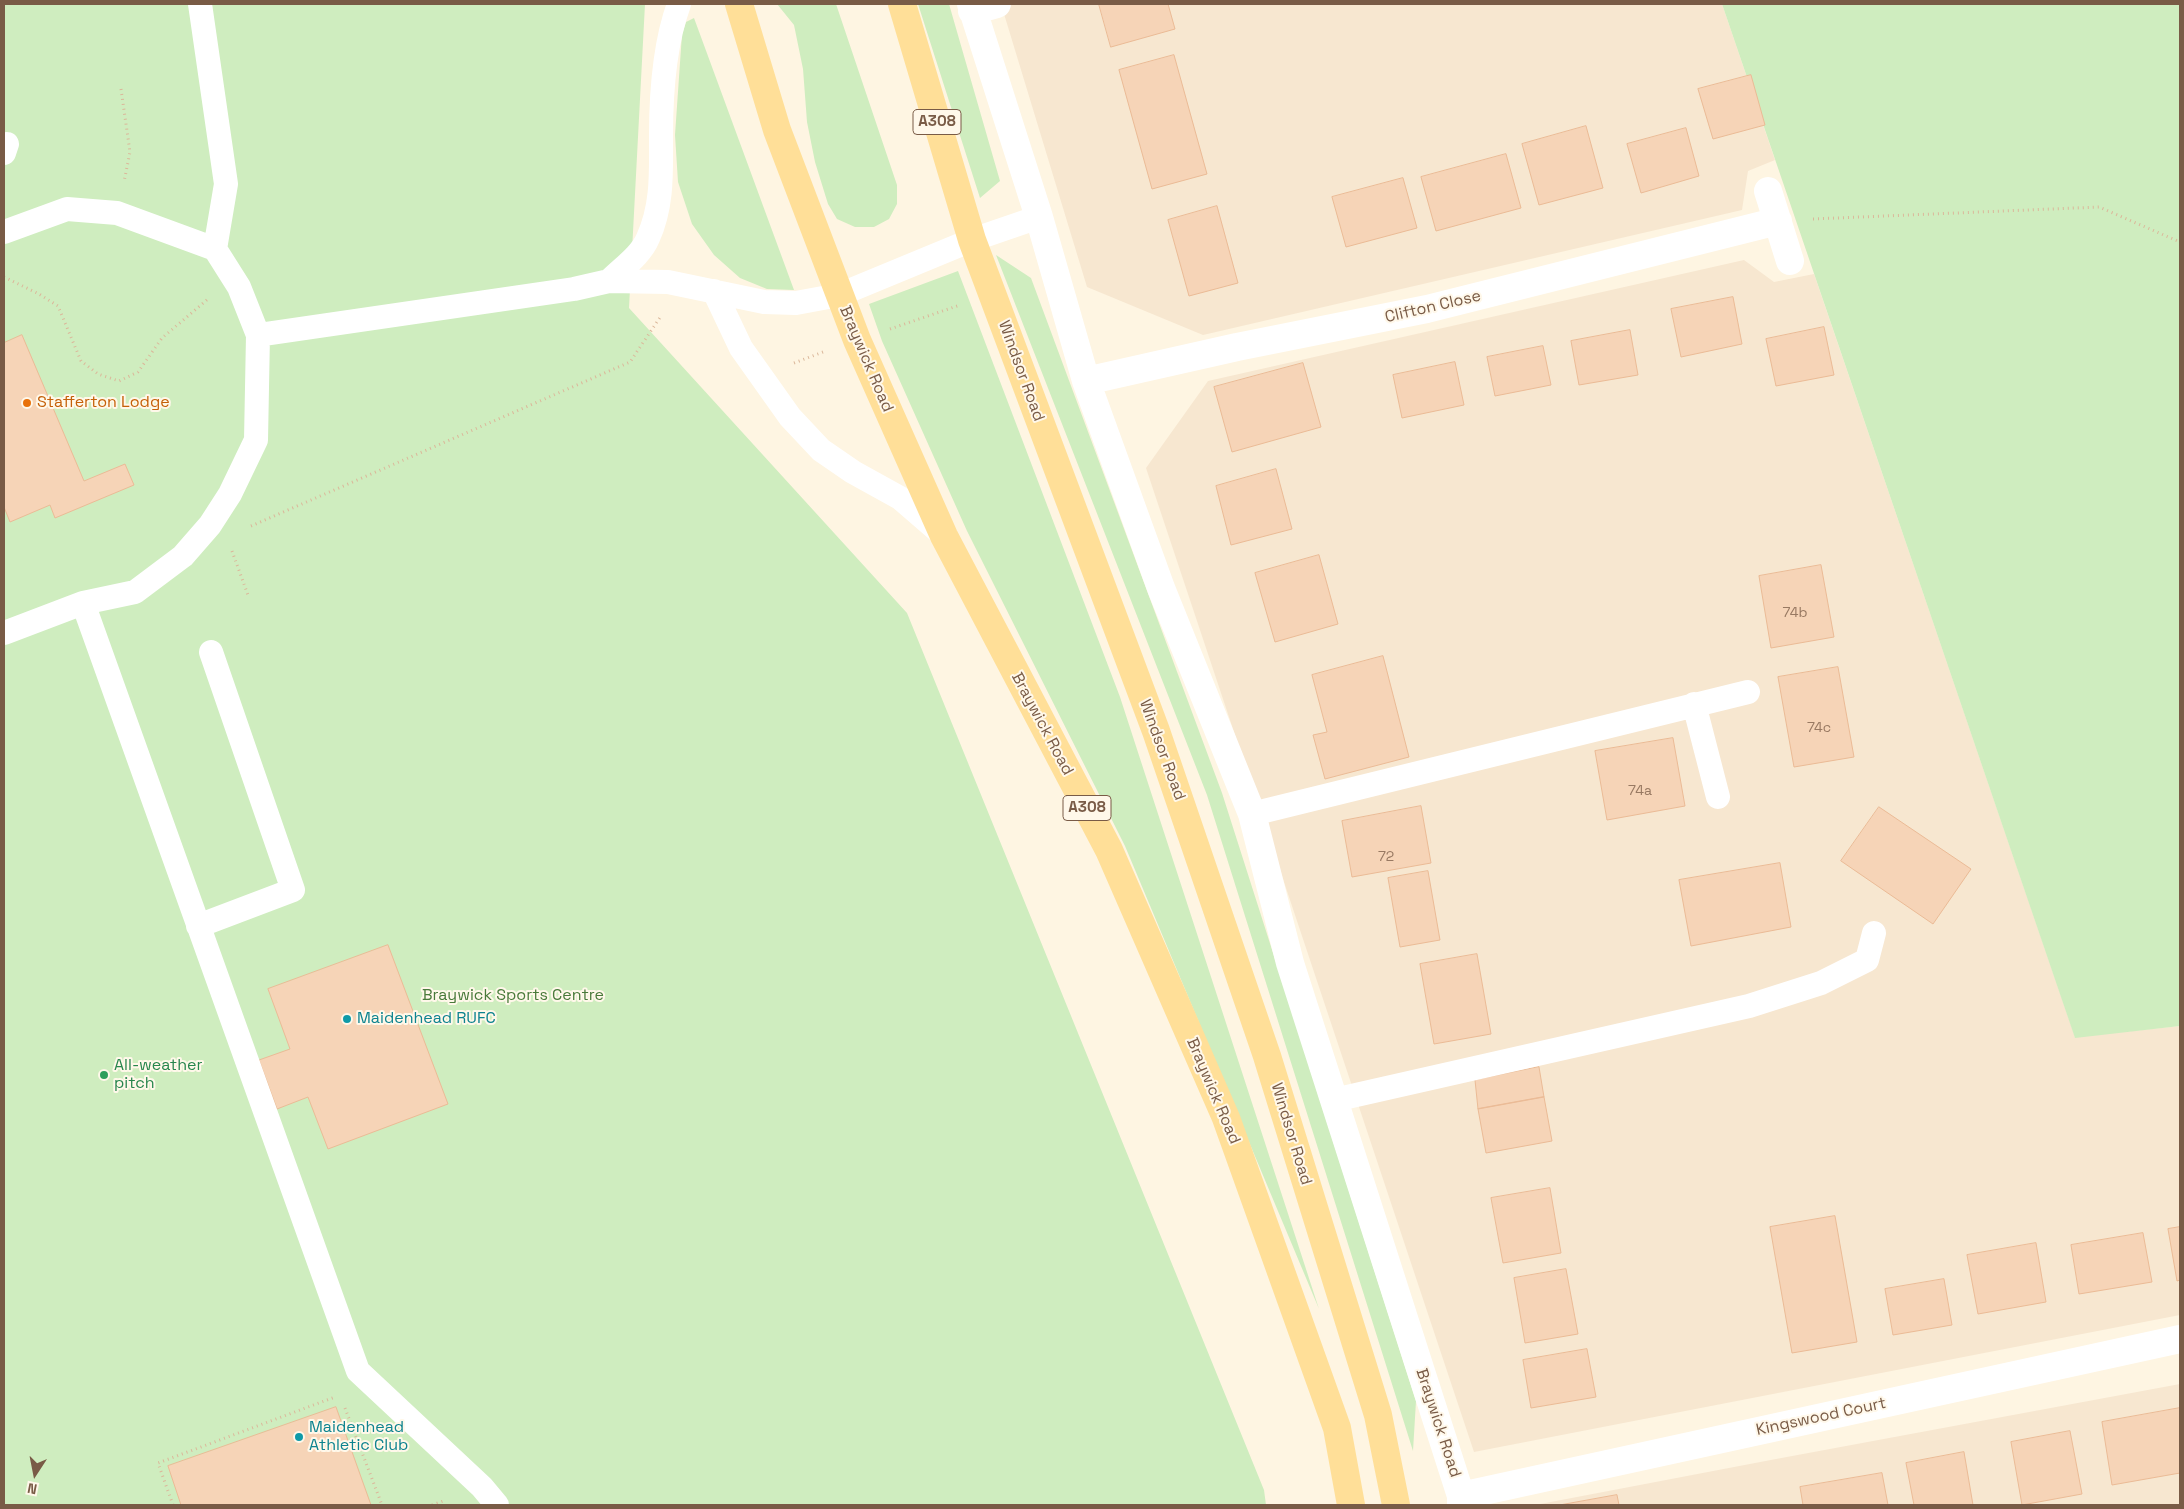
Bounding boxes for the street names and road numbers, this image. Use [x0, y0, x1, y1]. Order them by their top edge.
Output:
road number: A308 [913, 110, 961, 134]
street label: Clifton Close [1383, 287, 1483, 327]
street label: Braywick Road [835, 303, 897, 415]
street label: Windsor Road [994, 318, 1048, 424]
street label: Braywick Road [1007, 669, 1077, 779]
street label: Windsor Road [1135, 697, 1189, 803]
road number: A308 [1063, 796, 1111, 820]
street label: Braywick Road [1182, 1035, 1244, 1147]
street label: Windsor Road [1266, 1081, 1316, 1187]
street label: Braywick Road [1411, 1366, 1465, 1480]
street label: Kingswood Court [1754, 1394, 1888, 1440]

